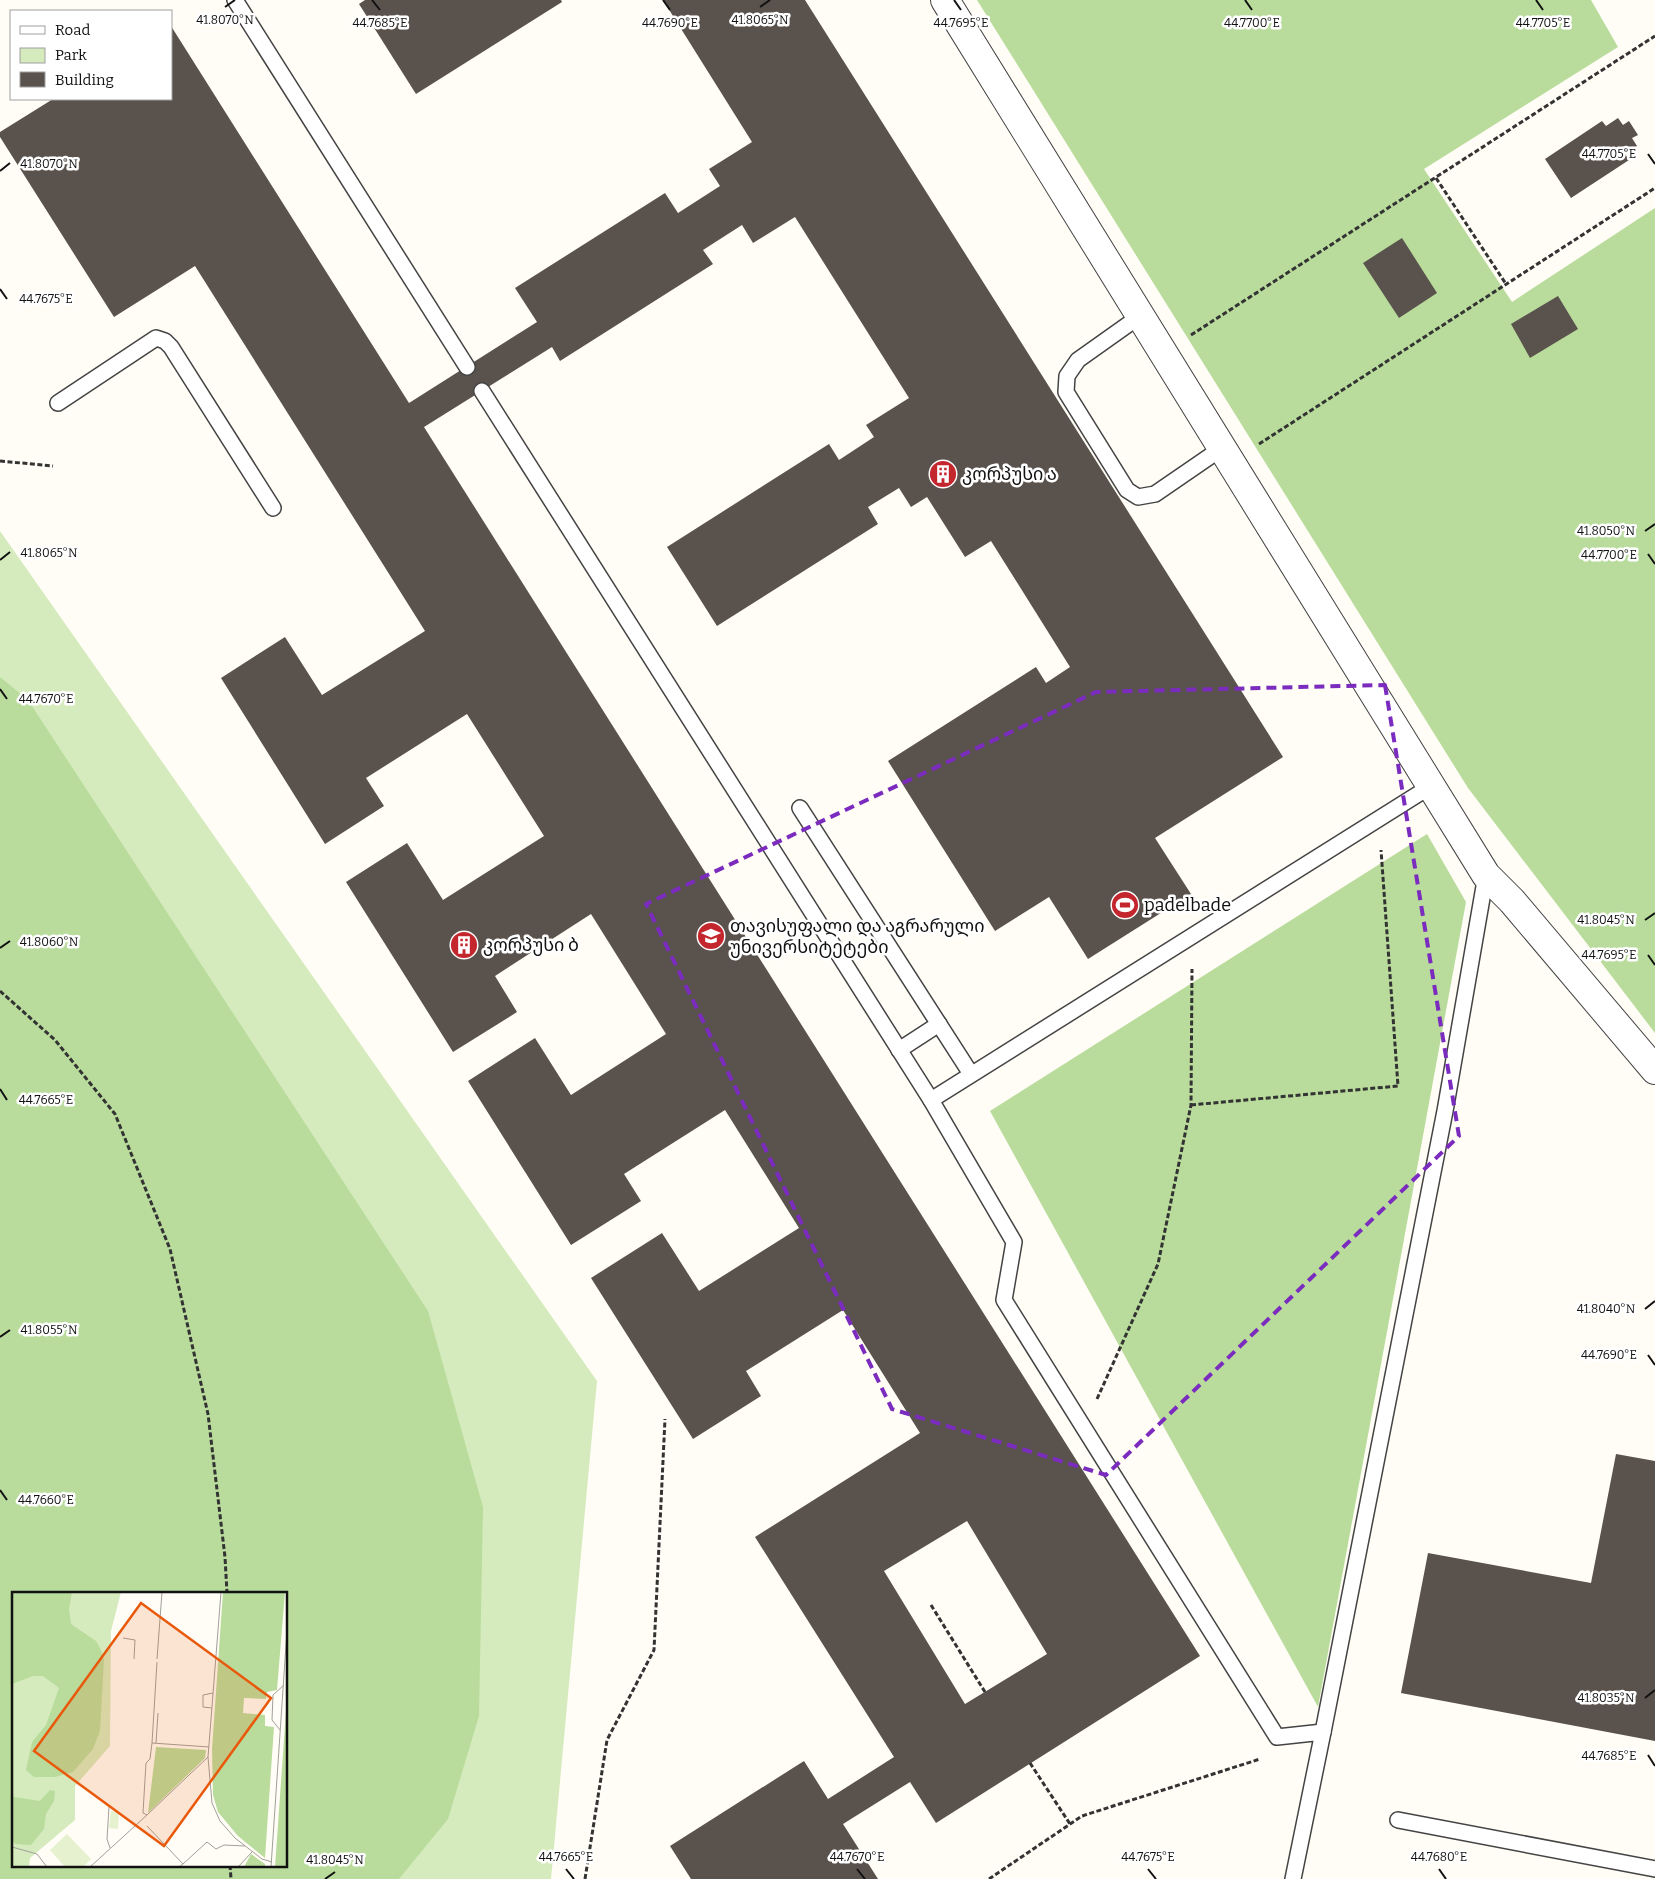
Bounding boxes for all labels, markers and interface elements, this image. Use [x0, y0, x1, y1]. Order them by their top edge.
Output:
legend [10, 10, 172, 100]
text: 41.8070°N [196, 13, 254, 27]
text: 41.8065°N [731, 13, 789, 27]
text: 44.7685°E [352, 16, 408, 30]
text: 44.7690°E [642, 16, 698, 30]
text: 44.7695°E [934, 16, 988, 30]
text: 44.7700°E [1224, 16, 1280, 30]
text: 44.7705°E [1516, 16, 1570, 30]
text: Road [55, 21, 90, 39]
text: Park [55, 46, 87, 64]
text: Building [55, 71, 114, 89]
text: 44.7705°E [1582, 147, 1636, 161]
text: 41.8070°N [20, 157, 78, 171]
text: 44.7675°E [19, 292, 73, 306]
building icon: კორპუსი ა [928, 459, 958, 489]
place label: კორპუსი ა [962, 463, 1057, 485]
text: 41.8050°N [1577, 524, 1636, 538]
text: 41.8065°N [20, 546, 78, 560]
text: 44.7700°E [1581, 548, 1637, 562]
text: 44.7670°E [19, 692, 73, 706]
sports icon: padelbade [1110, 890, 1140, 920]
place label: padelbade [1144, 894, 1231, 916]
text: 41.8045°N [1577, 913, 1635, 927]
place label: თავისუფალი და აგრარული უნივერსიტეტები [730, 915, 985, 958]
school or university icon: თავისუფალი და აგრარული უნივერსიტეტები [696, 921, 726, 951]
building icon: კორპუსი ბ [449, 930, 479, 960]
place label: კორპუსი ბ [483, 934, 579, 956]
text: 41.8060°N [20, 935, 79, 949]
text: 44.7695°E [1582, 948, 1636, 962]
text: 44.7665°E [19, 1093, 73, 1107]
text: 41.8040°N [1577, 1302, 1636, 1316]
text: 41.8055°N [21, 1323, 78, 1337]
text: 44.7690°E [1581, 1348, 1637, 1362]
text: 44.7660°E [18, 1493, 74, 1507]
inset map [12, 1592, 288, 1866]
text: 41.8035°N [1577, 1691, 1635, 1705]
text: 44.7685°E [1581, 1749, 1637, 1763]
text: 44.7665°E [539, 1850, 593, 1864]
text: 44.7670°E [830, 1850, 884, 1864]
text: 44.7675°E [1121, 1850, 1175, 1864]
text: 44.7680°E [1411, 1850, 1467, 1864]
text: 41.8045°N [306, 1853, 364, 1867]

